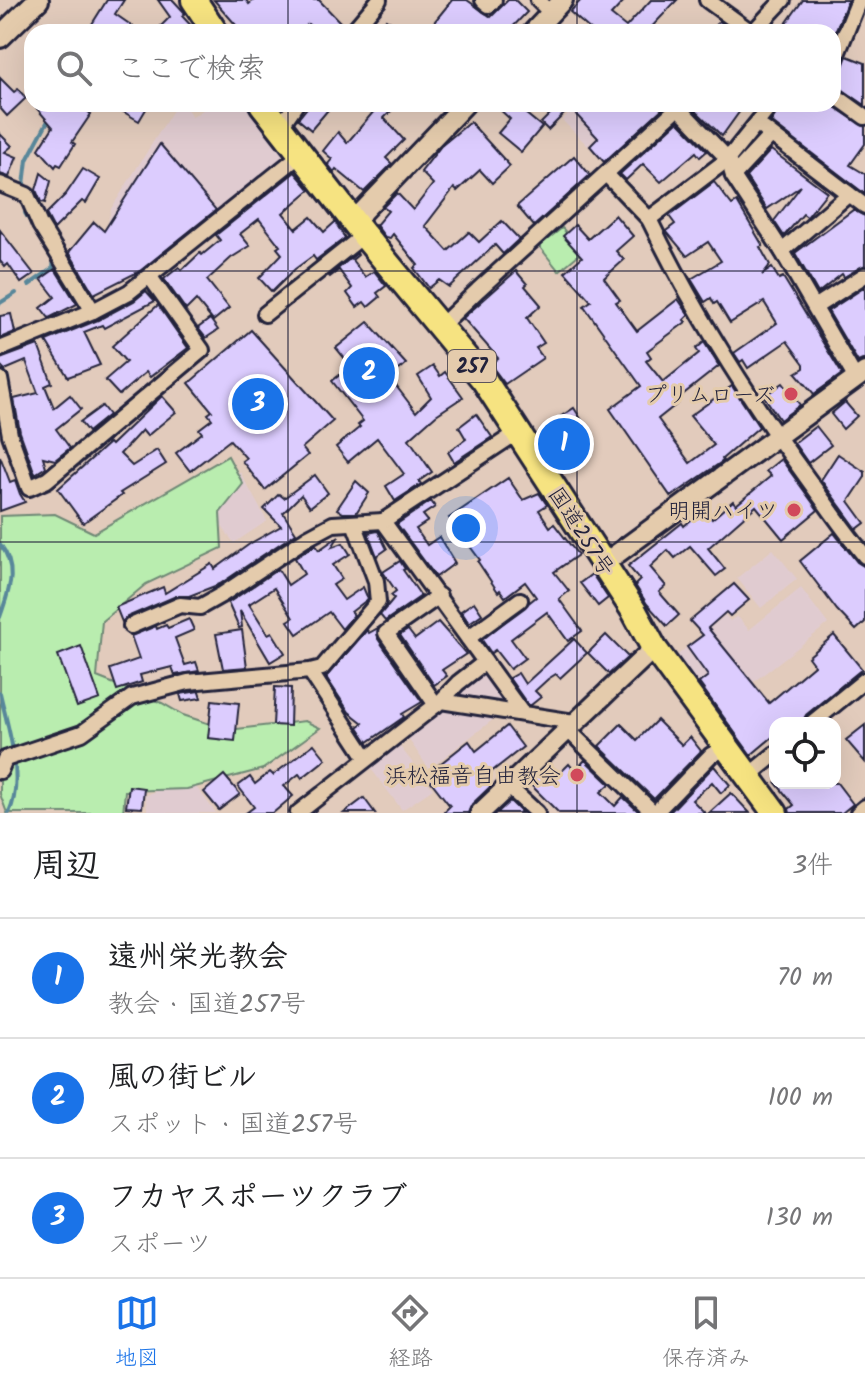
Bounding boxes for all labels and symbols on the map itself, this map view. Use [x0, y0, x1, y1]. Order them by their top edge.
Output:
pin: 2 [343, 343, 395, 403]
road number: 257 [448, 350, 496, 382]
pin: 3 [232, 374, 284, 434]
place label: プリムローズ [645, 379, 775, 414]
marker: プリムローズ [782, 385, 800, 403]
pin: 1 [538, 414, 590, 474]
street label: 国道257号 [538, 481, 622, 584]
place label: 明開ハイツ [668, 495, 778, 530]
marker: 明開ハイツ [785, 501, 803, 519]
your location [446, 508, 486, 548]
place label: 浜松福音自由教会 [385, 760, 561, 795]
marker: 浜松福音自由教会 [568, 766, 586, 784]

